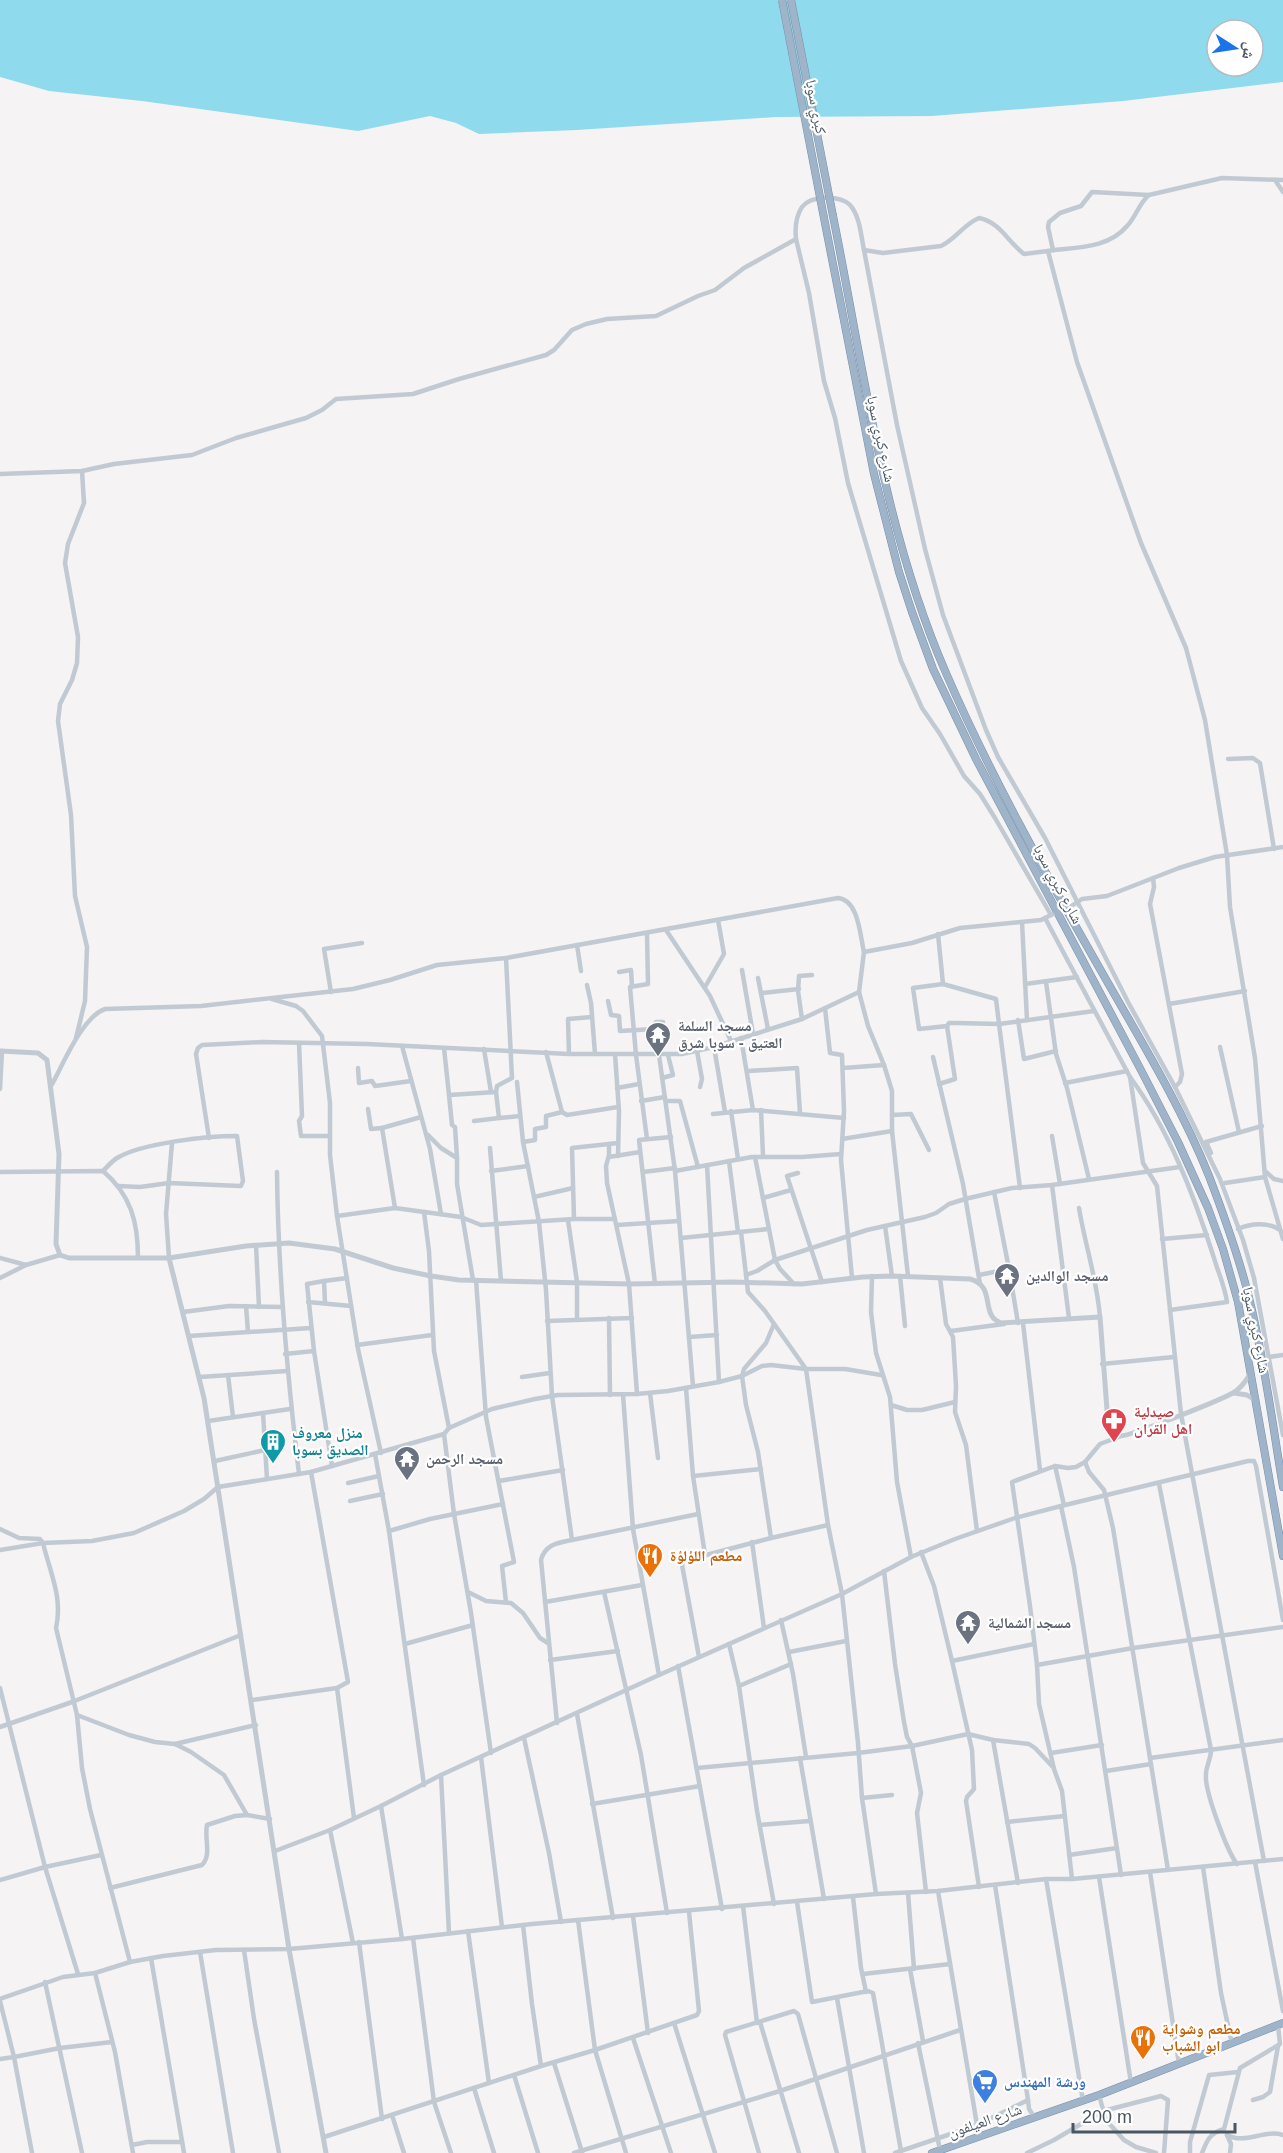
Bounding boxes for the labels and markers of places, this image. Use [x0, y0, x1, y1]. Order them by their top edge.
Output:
place label: مسجد السلمة العتيق - سوبا شرق [678, 1017, 782, 1052]
temple icon: مسجد السلمة العتيق - سوبا شرق [643, 1020, 673, 1058]
temple icon: مسجد الوالدين [992, 1261, 1022, 1299]
place label: مسجد الوالدين [1026, 1267, 1109, 1285]
place label: صيدلية اهل القران [1134, 1403, 1192, 1438]
pharmacy icon: صيدلية اهل القران [1099, 1406, 1129, 1444]
place label: منزل معروف الصديق بسوبا [292, 1424, 369, 1459]
building icon: منزل معروف الصديق بسوبا [258, 1427, 288, 1465]
temple icon: مسجد الرحمن [392, 1444, 422, 1482]
place label: مسجد الرحمن [426, 1450, 503, 1468]
restaurant icon: مطعم اللؤلؤة [635, 1541, 665, 1579]
place label: مطعم اللؤلؤة [670, 1547, 742, 1566]
temple icon: مسجد الشمالية [953, 1608, 983, 1646]
place label: مسجد الشمالية [988, 1614, 1071, 1631]
place label: مطعم وشواية ابو الشباب [1162, 2020, 1241, 2055]
restaurant icon: مطعم وشواية ابو الشباب [1128, 2023, 1158, 2061]
supermarket icon: ورشة المهندس [970, 2067, 1000, 2105]
place label: ورشة المهندس [1004, 2073, 1086, 2091]

